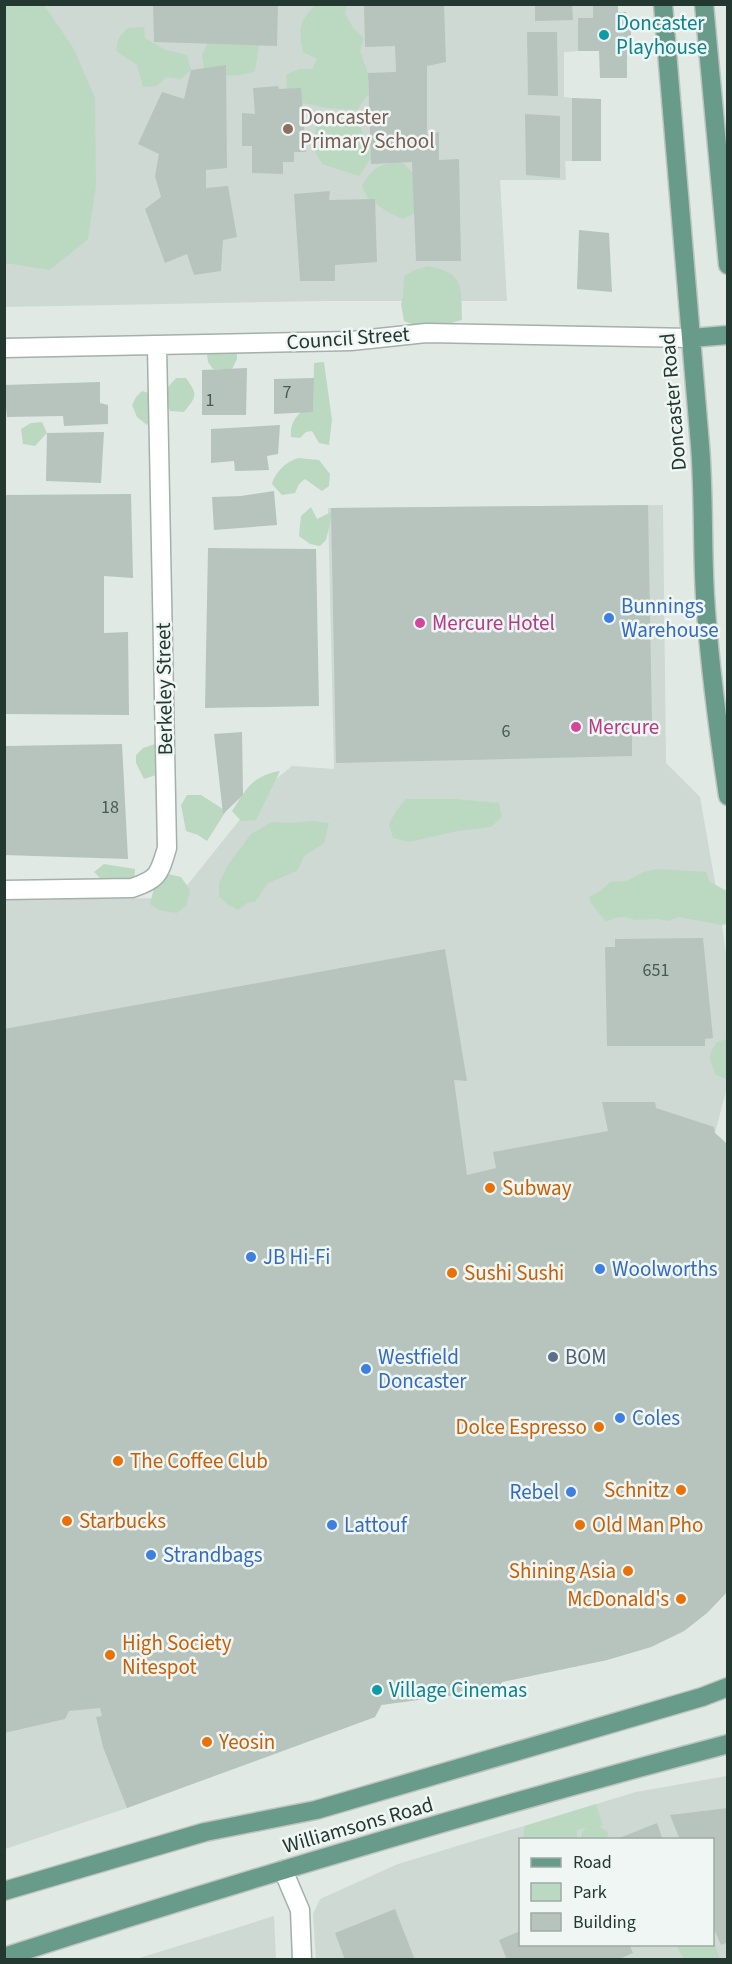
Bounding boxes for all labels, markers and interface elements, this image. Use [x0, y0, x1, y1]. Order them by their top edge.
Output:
place label: Doncaster Playhouse [616, 8, 707, 62]
marker: Doncaster Playhouse [597, 28, 611, 42]
place label: Doncaster Primary School [300, 102, 435, 156]
marker: Doncaster Primary School [281, 122, 295, 136]
street label: Council Street [286, 319, 410, 357]
street label: Doncaster Road [652, 332, 694, 472]
house number: 7 [283, 380, 292, 405]
house number: 1 [206, 388, 214, 413]
place label: Bunnings Warehouse [621, 591, 719, 645]
place label: Mercure Hotel [432, 608, 555, 638]
marker: Bunnings Warehouse [602, 611, 616, 625]
marker: Mercure Hotel [413, 616, 427, 630]
street label: Berkeley Street [148, 622, 180, 756]
place label: Mercure [588, 712, 659, 742]
house number: 6 [502, 719, 511, 744]
marker: Mercure [569, 720, 583, 734]
house number: 18 [101, 795, 119, 820]
house number: 651 [643, 958, 669, 983]
place label: Subway [502, 1173, 572, 1203]
marker: Subway [483, 1181, 497, 1195]
place label: JB Hi-Fi [263, 1242, 331, 1272]
marker: JB Hi-Fi [244, 1250, 258, 1264]
place label: Woolworths [612, 1254, 718, 1284]
place label: Sushi Sushi [464, 1258, 564, 1288]
marker: Woolworths [593, 1262, 607, 1276]
marker: Sushi Sushi [445, 1266, 459, 1280]
place label: Westfield Doncaster [378, 1342, 467, 1396]
place label: BOM [565, 1342, 607, 1372]
marker: BOM [546, 1350, 560, 1364]
marker: Westfield Doncaster [359, 1362, 373, 1376]
place label: Coles [632, 1403, 680, 1433]
marker: Coles [613, 1411, 627, 1425]
place label: Dolce Espresso [456, 1412, 587, 1442]
marker: Dolce Espresso [592, 1420, 606, 1434]
place label: The Coffee Club [130, 1446, 268, 1476]
marker: The Coffee Club [111, 1454, 125, 1468]
place label: Schnitz [604, 1475, 669, 1505]
place label: Rebel [509, 1477, 559, 1507]
marker: Schnitz [674, 1483, 688, 1497]
marker: Rebel [564, 1485, 578, 1499]
place label: Starbucks [79, 1506, 166, 1536]
place label: Lattouf [344, 1510, 408, 1540]
place label: Old Man Pho [592, 1510, 703, 1540]
marker: Starbucks [60, 1514, 74, 1528]
marker: Lattouf [325, 1518, 339, 1532]
marker: Old Man Pho [573, 1518, 587, 1532]
place label: Strandbags [163, 1540, 263, 1570]
marker: Strandbags [144, 1548, 158, 1562]
place label: Shining Asia [509, 1556, 616, 1586]
marker: Shining Asia [621, 1564, 635, 1578]
place label: McDonald's [567, 1584, 669, 1614]
marker: McDonald's [674, 1592, 688, 1606]
place label: High Society Nitespot [122, 1628, 232, 1682]
marker: High Society Nitespot [103, 1648, 117, 1662]
place label: Village Cinemas [389, 1675, 527, 1705]
marker: Village Cinemas [370, 1683, 384, 1697]
place label: Yeosin [218, 1727, 275, 1757]
marker: Yeosin [200, 1735, 214, 1749]
street label: Williamsons Road [279, 1789, 437, 1861]
legend [519, 1838, 714, 1946]
text: Road [573, 1850, 612, 1875]
text: Park [573, 1880, 607, 1905]
text: Building [573, 1910, 636, 1935]

